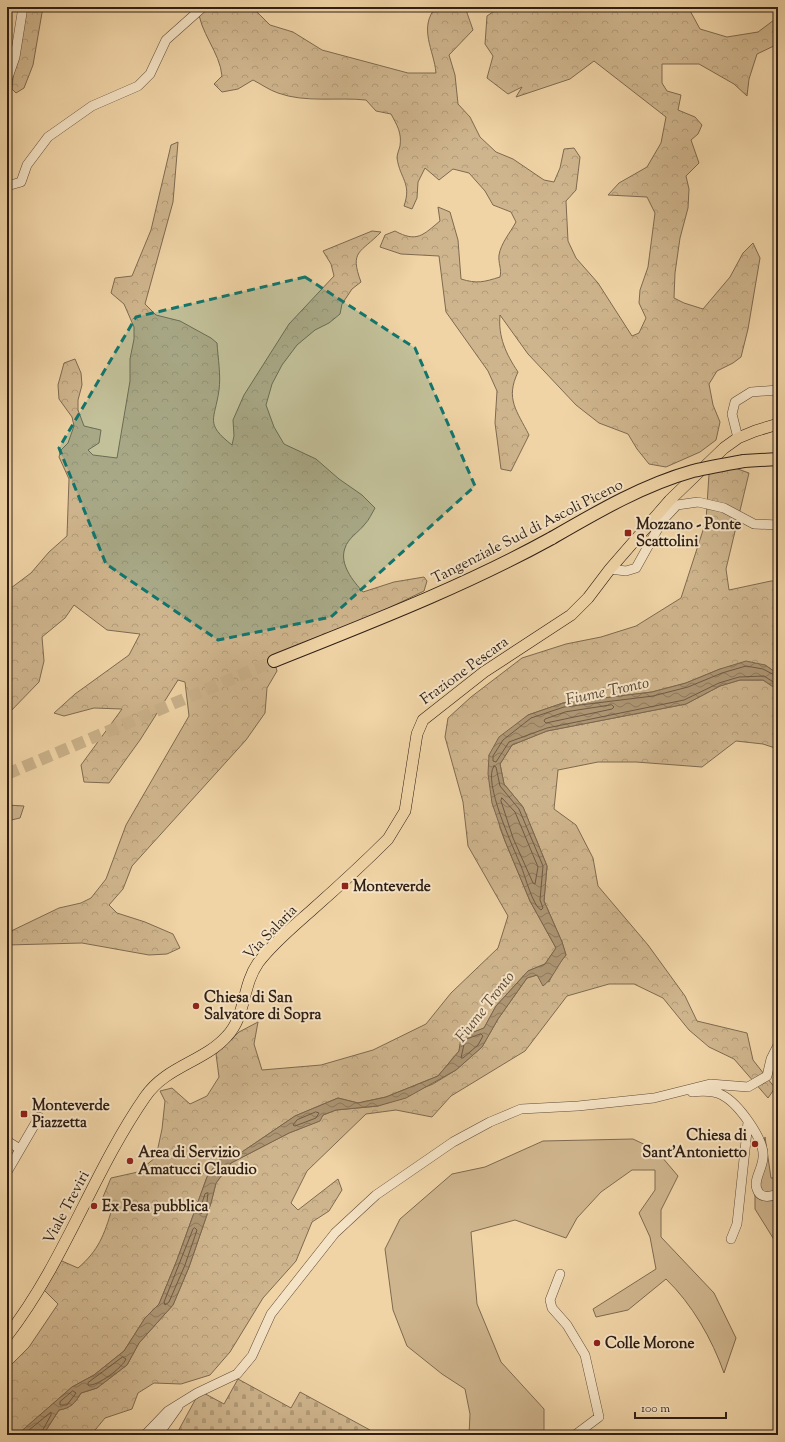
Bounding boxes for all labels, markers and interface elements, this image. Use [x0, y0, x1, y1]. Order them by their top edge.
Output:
street label: Tangenziale Sud di Ascoli Piceno [428, 475, 627, 590]
place label: Mozzano - Ponte Scattolini [636, 515, 741, 553]
marker: Mozzano - Ponte Scattolini [623, 528, 633, 538]
street label: Frazione Pescara [417, 632, 513, 710]
water label: Fiume Tronto [564, 672, 651, 713]
place label: Monteverde [353, 877, 431, 898]
marker: Monteverde [340, 881, 350, 891]
street label: Via Salaria [240, 901, 303, 965]
water label: Fiume Tronto [451, 967, 521, 1048]
place label: Chiesa di San Salvatore di Sopra [204, 988, 322, 1026]
marker: Chiesa di San Salvatore di Sopra [191, 1001, 201, 1011]
place label: Monteverde Piazzetta [32, 1096, 110, 1134]
marker: Monteverde Piazzetta [19, 1109, 29, 1119]
place label: Chiesa di Sant'Antonietto [642, 1126, 748, 1164]
marker: Chiesa di Sant'Antonietto [750, 1139, 760, 1149]
place label: Area di Servizio Amatucci Claudio [138, 1143, 257, 1181]
marker: Area di Servizio Amatucci Claudio [125, 1156, 135, 1166]
street label: Viale Treviri [39, 1167, 95, 1248]
place label: Ex Pesa pubblica [102, 1197, 208, 1218]
marker: Ex Pesa pubblica [89, 1201, 99, 1211]
place label: Colle Morone [605, 1334, 695, 1355]
marker: Colle Morone [592, 1338, 602, 1348]
scale bar [635, 1394, 726, 1420]
text: 100 m [641, 1400, 670, 1418]

